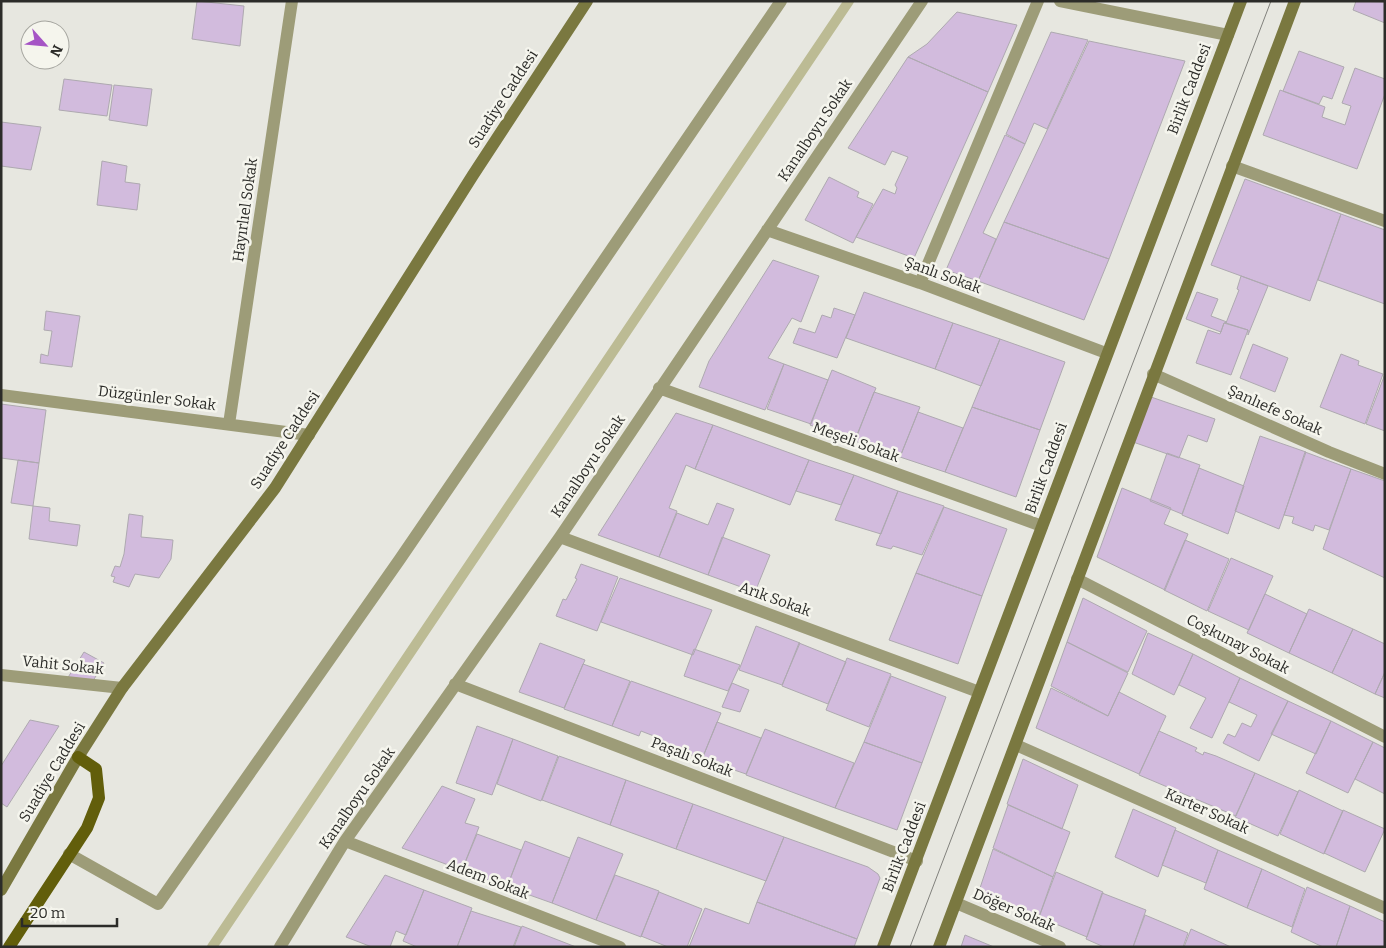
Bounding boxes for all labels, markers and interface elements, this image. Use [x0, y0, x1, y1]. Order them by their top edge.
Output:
north arrow [20, 20, 70, 70]
street label: Birlik Caddesi [1163, 41, 1215, 137]
text: N [46, 42, 66, 60]
street label: Suadiye Caddesi [465, 46, 542, 151]
street label: Kanalboyu Sokak [774, 75, 856, 185]
street label: Hayırlıel Sokak [229, 156, 261, 263]
street label: Şanlı Sokak [902, 253, 984, 297]
street label: Şanlıefe Sokak [1225, 381, 1326, 439]
street label: Düzgünler Sokak [97, 382, 217, 414]
street label: Suadiye Caddesi [247, 387, 324, 492]
street label: Kanalboyu Sokak [547, 411, 629, 521]
street label: Meşeli Sokak [810, 418, 902, 466]
street label: Birlik Caddesi [1021, 419, 1071, 516]
street label: Arık Sokak [737, 578, 814, 620]
street label: Coşkunay Sokak [1183, 610, 1293, 678]
street label: Vahit Sokak [21, 652, 105, 678]
street label: Suadiye Caddesi [15, 718, 89, 825]
street label: Paşalı Sokak [648, 733, 736, 781]
street label: Kanalboyu Sokak [315, 743, 399, 852]
street label: Karter Sokak [1162, 784, 1252, 838]
street label: Birlik Caddesi [878, 799, 930, 895]
street label: Adem Sokak [444, 855, 532, 903]
street label: Döğer Sokak [970, 885, 1058, 936]
scale bar [22, 896, 118, 928]
text: 20 m [30, 904, 66, 922]

